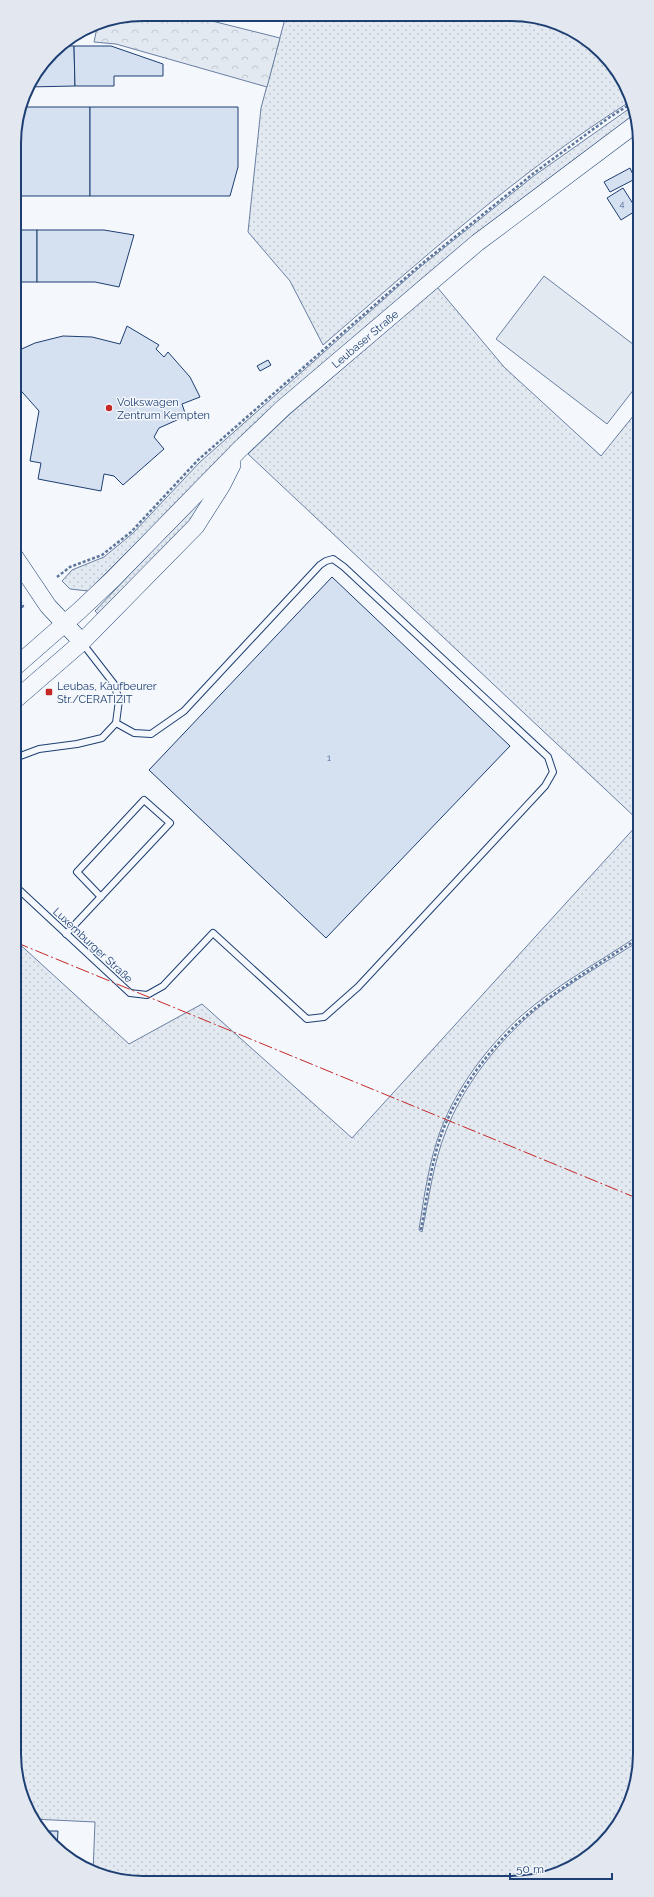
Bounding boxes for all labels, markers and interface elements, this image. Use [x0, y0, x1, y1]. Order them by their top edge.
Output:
house number: 4 [620, 199, 625, 209]
street label: Leubaser Straße [329, 307, 402, 371]
place label: Volkswagen Zentrum Kempten [117, 396, 210, 422]
marker: Volkswagen Zentrum Kempten [104, 403, 114, 413]
place label: Leubas, Kaufbeurer Str./CERATIZIT [57, 680, 157, 706]
marker: Leubas, Kaufbeurer Str./CERATIZIT [44, 687, 54, 697]
house number: 1 [327, 753, 331, 763]
street label: Luxemburger Straße [50, 905, 136, 986]
scale bar [510, 1855, 612, 1881]
text: 50 m [516, 1862, 544, 1876]

